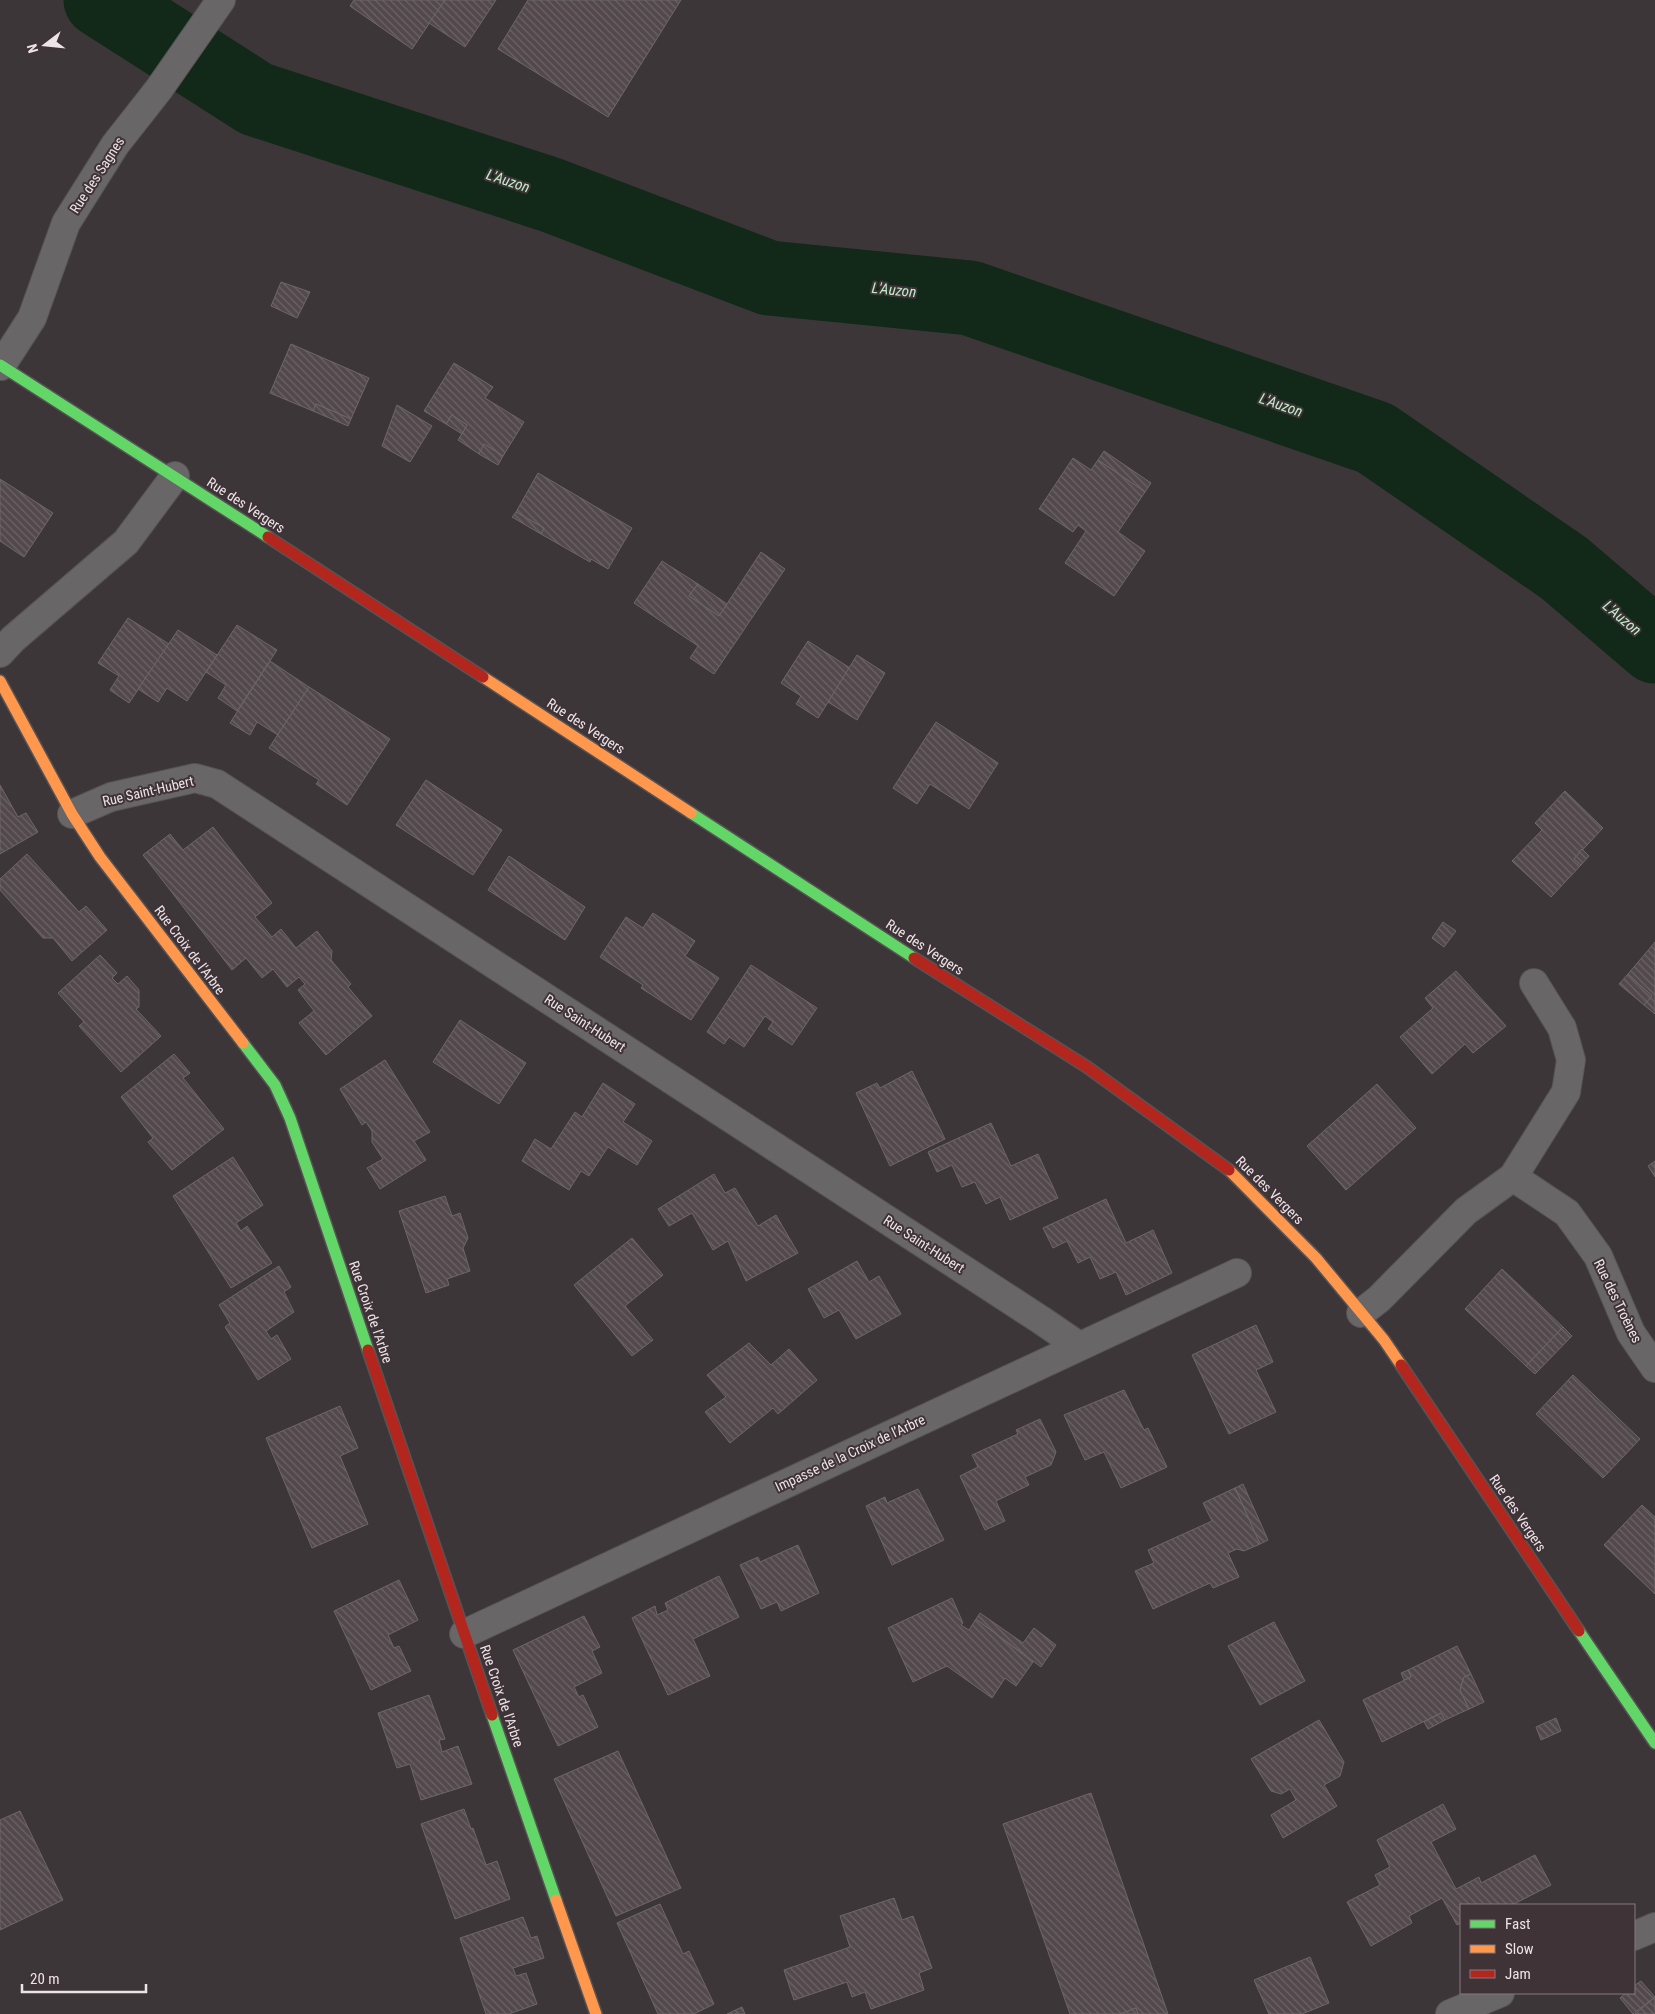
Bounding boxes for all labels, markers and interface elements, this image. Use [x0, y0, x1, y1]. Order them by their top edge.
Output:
north arrow [20, 20, 70, 70]
text: N [24, 42, 41, 55]
street label: Rue des Sagnes [66, 134, 128, 216]
water label: L'Auzon [484, 166, 532, 196]
water label: L'Auzon [871, 279, 917, 301]
water label: L'Auzon [1257, 389, 1305, 421]
street label: Rue des Vergers [204, 474, 288, 536]
water label: L'Auzon [1599, 597, 1645, 639]
street label: Rue des Vergers [544, 695, 628, 757]
street label: Rue Saint-Hubert [101, 773, 195, 809]
street label: Rue Croix de l'Arbre [151, 902, 229, 998]
street label: Rue des Vergers [883, 916, 967, 978]
street label: Rue Saint-Hubert [542, 991, 628, 1055]
street label: Rue des Vergers [1233, 1153, 1307, 1227]
street label: Rue Saint-Hubert [881, 1212, 967, 1276]
street label: Rue des Troènes [1591, 1257, 1645, 1345]
street label: Rue Croix de l'Arbre [346, 1259, 396, 1366]
street label: Impasse de la Croix de l’Arbre [773, 1411, 928, 1495]
street label: Rue des Vergers [1486, 1471, 1550, 1555]
street label: Rue Croix de l'Arbre [477, 1643, 527, 1750]
legend [1460, 1904, 1635, 1994]
text: Fast [1505, 1915, 1530, 1933]
text: Slow [1505, 1940, 1534, 1958]
scale bar [22, 1962, 146, 1994]
text: Jam [1505, 1965, 1531, 1983]
text: 20 m [30, 1970, 60, 1988]

